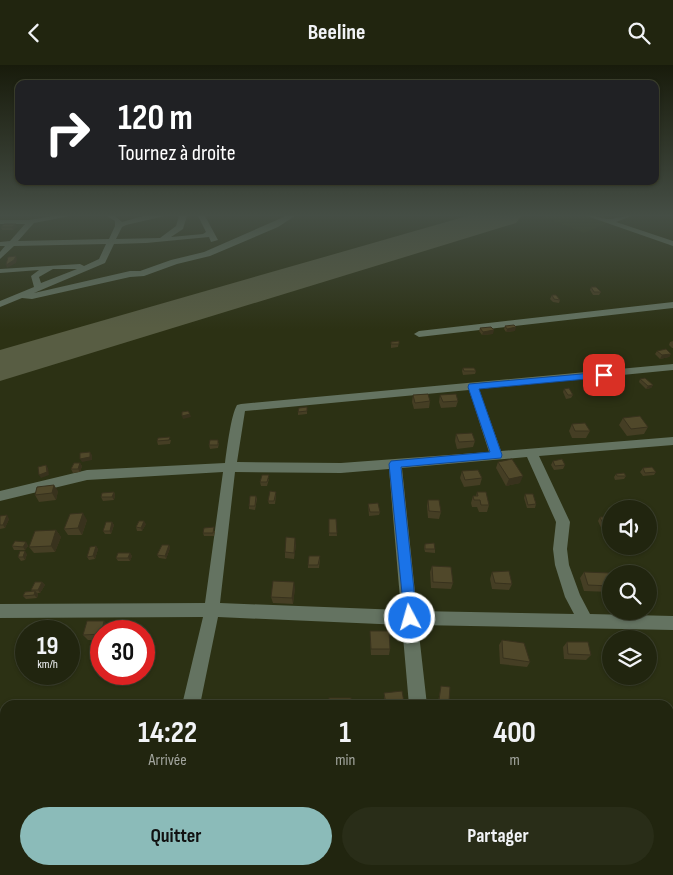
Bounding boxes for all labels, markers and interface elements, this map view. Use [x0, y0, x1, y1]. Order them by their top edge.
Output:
icon: back [20, 19, 48, 47]
text: Beeline [308, 19, 365, 46]
icon: search [625, 19, 653, 47]
text: 120 m [118, 97, 193, 140]
icon: right [35, 100, 100, 165]
text: Tournez à droite [118, 140, 235, 167]
pin [583, 354, 625, 396]
icon: arrive [590, 361, 618, 389]
map controls [602, 500, 657, 685]
button: sound [602, 500, 657, 555]
button: search [602, 565, 657, 620]
position arrow [383, 591, 435, 643]
speed limit sign: 30 [90, 620, 155, 685]
button: layers [602, 630, 657, 685]
text: 19 [37, 631, 58, 662]
text: km/h [37, 657, 58, 672]
text: 14:22 [138, 715, 197, 751]
text: 1 [339, 715, 351, 751]
text: 400 [493, 715, 536, 751]
text: Arrivée [148, 751, 187, 770]
text: min [335, 751, 355, 770]
text: m [509, 751, 520, 770]
button: Quitter [20, 807, 332, 865]
button: Partager [342, 807, 654, 865]

